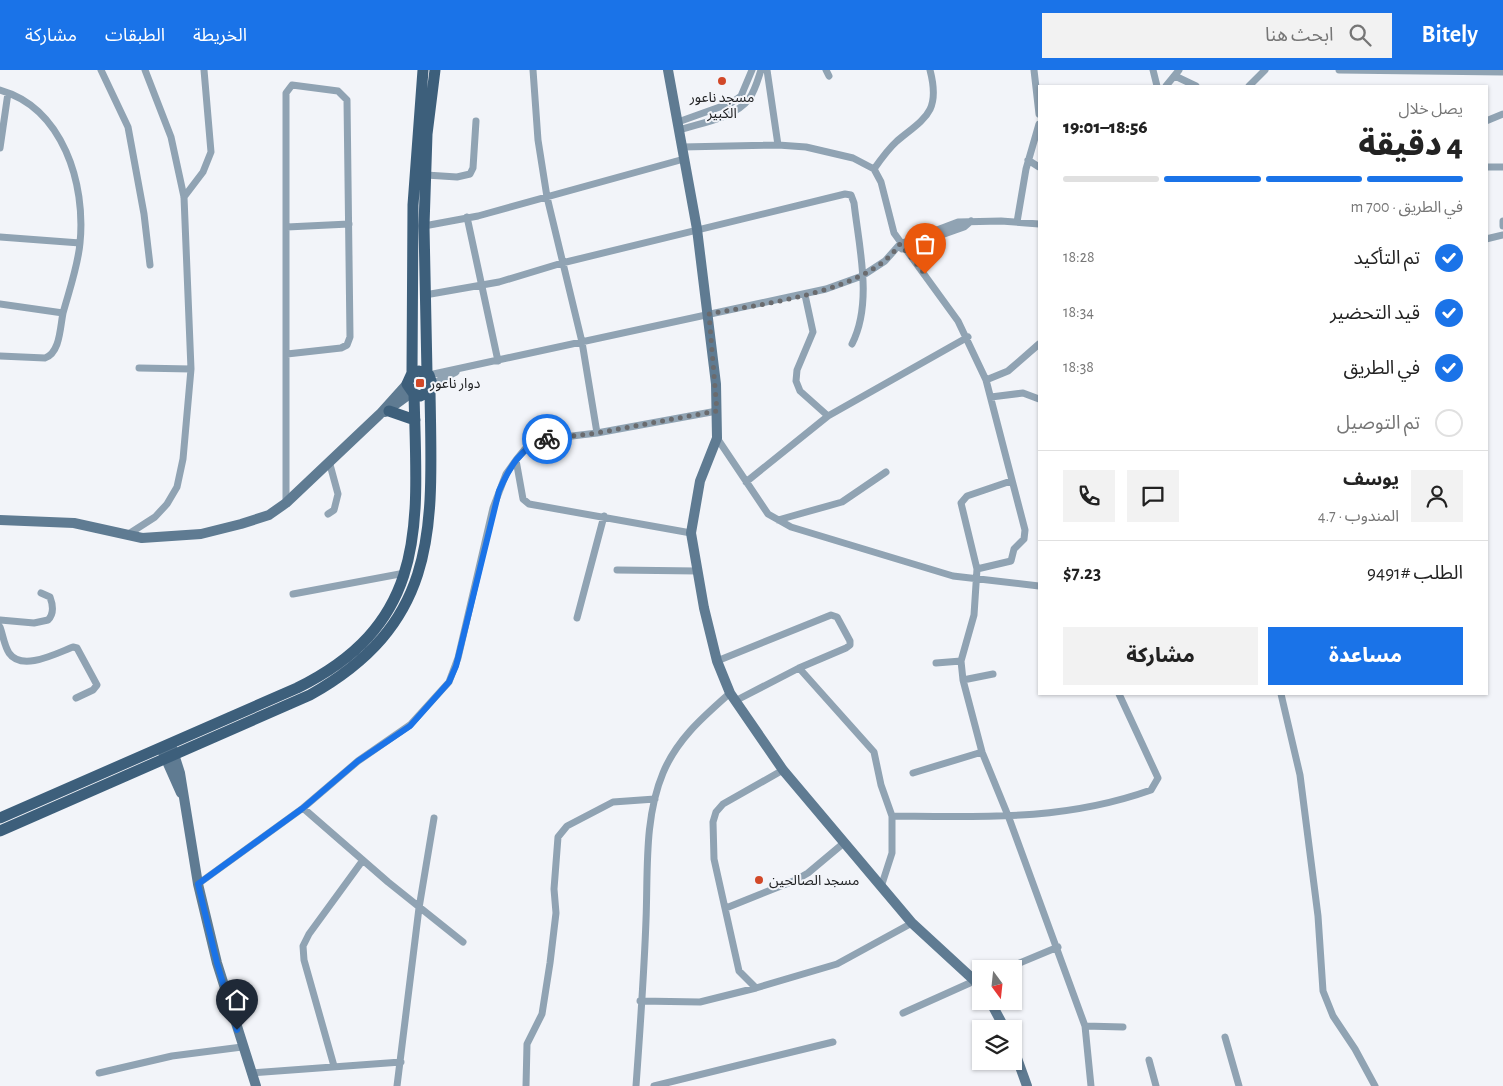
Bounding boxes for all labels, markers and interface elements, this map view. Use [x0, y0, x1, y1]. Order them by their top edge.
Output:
search box [1042, 13, 1392, 58]
icon: search [1346, 21, 1374, 49]
text: Bitely [1422, 23, 1478, 47]
text: ابحث هنا [1265, 26, 1334, 45]
text: مشاركة [25, 27, 77, 45]
text: الطبقات [105, 27, 165, 45]
text: الخريطة [193, 27, 247, 45]
marker: مسجد ناعور الكبير [716, 75, 728, 87]
place label: مسجد ناعور الكبير [689, 91, 754, 122]
text: يصل خلال [1399, 101, 1463, 117]
text: 18:56–19:01 [1063, 118, 1148, 137]
text: 4 دقيقة [1358, 129, 1463, 161]
text: في الطريق · 700 m [1351, 199, 1463, 215]
pin [904, 223, 946, 274]
icon: bag [911, 230, 939, 258]
icon: check [1435, 244, 1463, 272]
text: 18:28 [1063, 249, 1095, 265]
text: تم التأكيد [1353, 249, 1420, 268]
icon: check [1435, 299, 1463, 327]
text: 18:34 [1063, 304, 1094, 320]
text: قيد التحضير [1330, 304, 1420, 323]
icon: check [1435, 354, 1463, 382]
text: 18:38 [1063, 359, 1094, 375]
text: في الطريق [1343, 359, 1420, 378]
marker: دوار ناعور [414, 377, 426, 389]
place label: دوار ناعور [429, 377, 481, 392]
courier [522, 414, 572, 464]
text: تم التوصيل [1337, 414, 1420, 433]
icon: bike [533, 425, 561, 453]
button: phone [1063, 470, 1115, 522]
button: chat [1127, 470, 1179, 522]
text: يوسف [1343, 470, 1399, 489]
button: person [1411, 470, 1463, 522]
text: المندوب · 4.7 [1318, 508, 1399, 524]
text: $7.23 [1063, 564, 1101, 583]
text: الطلب #9491 [1367, 564, 1463, 583]
button: مشاركة [1063, 627, 1258, 685]
button: مساعدة [1268, 627, 1463, 685]
marker: مسجد الصالحين [753, 874, 765, 886]
place label: مسجد الصالحين [769, 874, 859, 889]
north arrow [972, 960, 1022, 1010]
map controls [972, 960, 1022, 1070]
pin [216, 979, 258, 1030]
icon: home [223, 986, 251, 1014]
button: layers [972, 1020, 1022, 1070]

